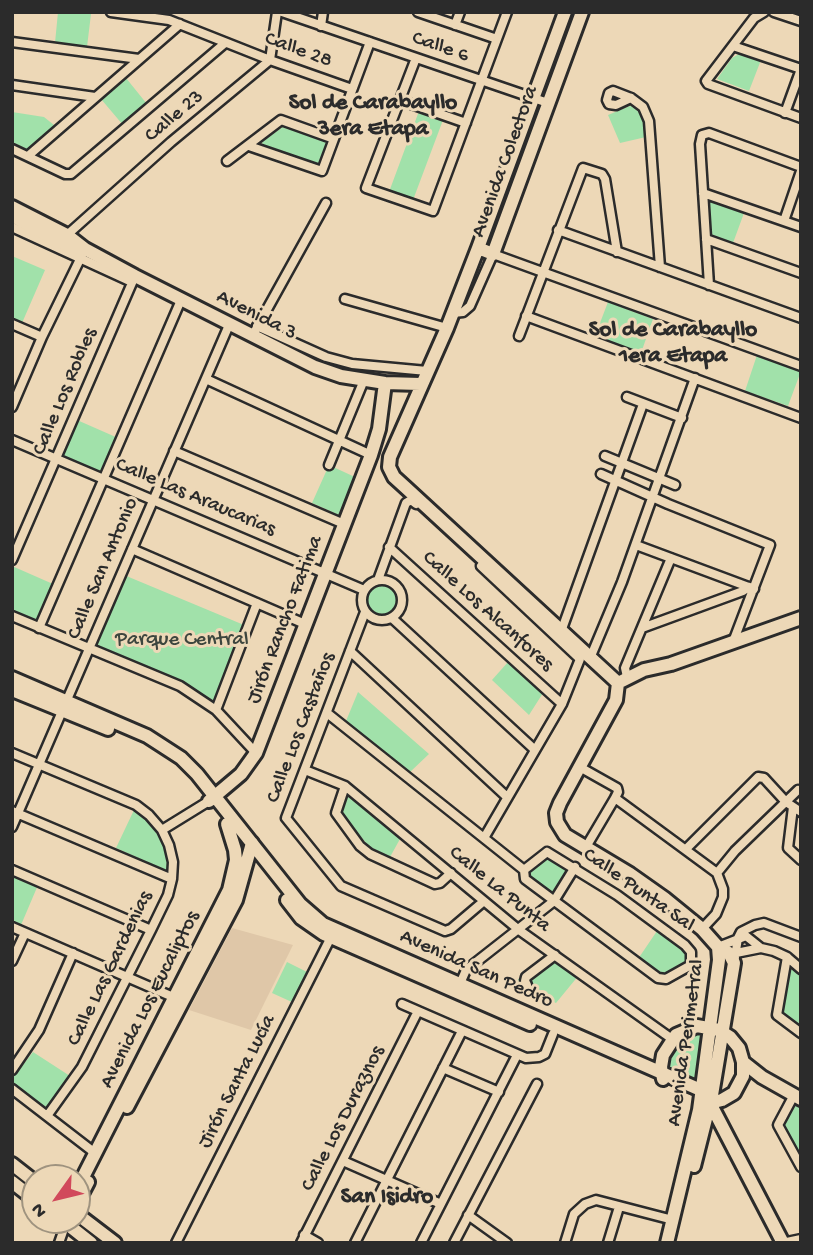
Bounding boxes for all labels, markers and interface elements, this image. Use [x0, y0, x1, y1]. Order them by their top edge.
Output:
street label: Calle 28 [261, 27, 335, 75]
street label: Calle 6 [408, 27, 472, 69]
street label: Avenida Colectora [467, 83, 545, 241]
street label: Calle 23 [140, 85, 210, 149]
district label: Sol de Carabayllo 3era Etapa [289, 90, 457, 144]
street label: Avenida 3 [212, 285, 300, 347]
district label: Sol de Carabayllo 1era Etapa [589, 317, 757, 371]
street label: Calle Los Robles [28, 325, 104, 459]
street label: Calle Las Araucarias [111, 453, 279, 543]
street label: Calle San Antonio [63, 494, 145, 644]
street label: Jirón Rancho Fatima [242, 532, 330, 708]
street label: Calle Los Alcanfores [416, 546, 558, 678]
park label: Parque Central [115, 628, 249, 654]
street label: Calle Los Castaños [262, 649, 342, 807]
street label: Calle La Punta [443, 841, 555, 939]
street label: Calle Punta Sal [577, 843, 699, 939]
street label: Calle Las Gardenias [63, 887, 159, 1051]
street label: Avenida Los Eucaliptos [95, 907, 207, 1093]
street label: Avenida San Pedro [395, 925, 557, 1015]
street label: Avenida Perimetral [663, 958, 711, 1128]
street label: Jirón Santa Lucía [194, 1011, 282, 1153]
street label: Calle Los Duraznos [296, 1042, 392, 1196]
north arrow [21, 1164, 91, 1234]
district label: San Isidro [341, 1184, 433, 1212]
text: N [27, 1198, 53, 1221]

